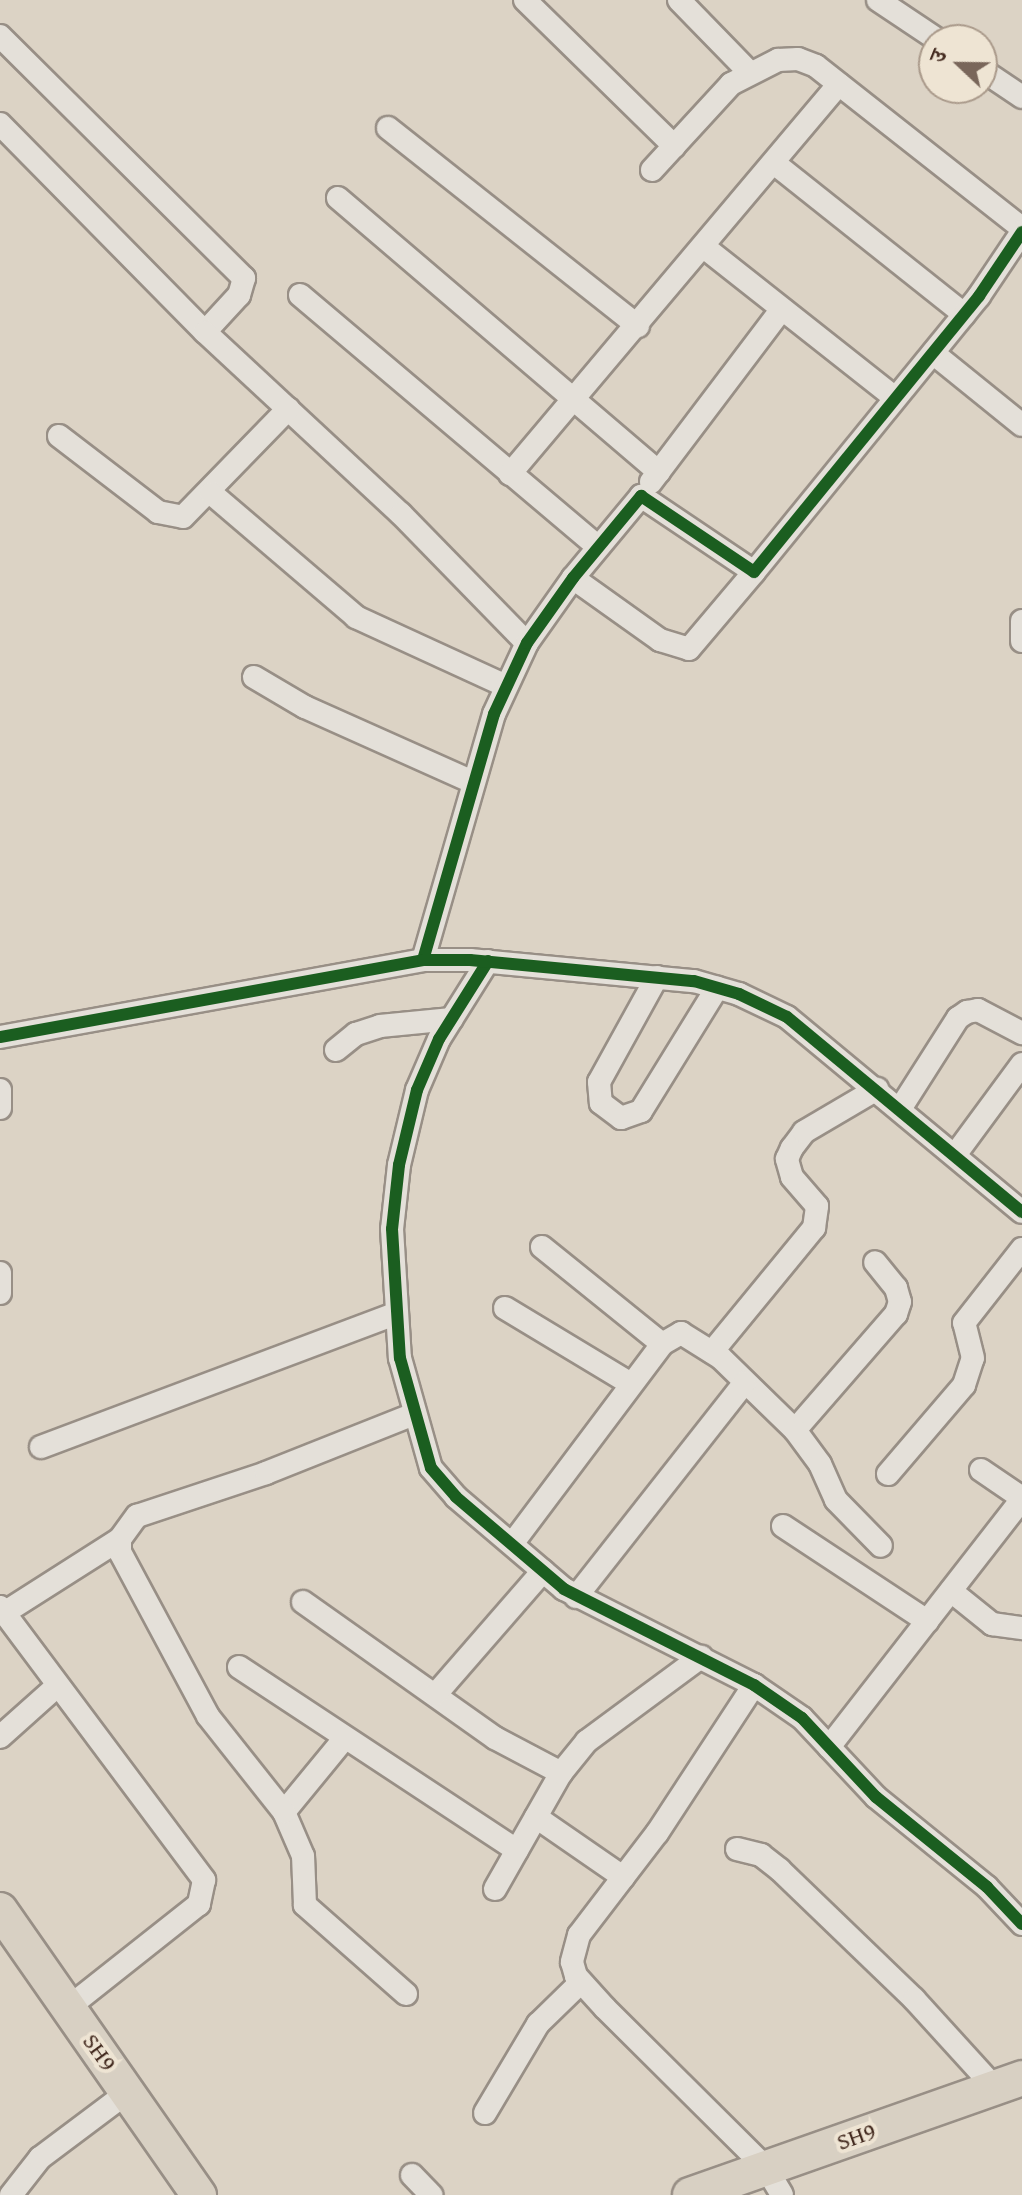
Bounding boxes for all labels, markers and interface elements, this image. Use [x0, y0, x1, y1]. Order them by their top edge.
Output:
north arrow [918, 24, 998, 104]
text: उ [921, 45, 955, 67]
street label: SH9 [77, 2028, 123, 2076]
street label: SH9 [833, 2116, 879, 2156]

